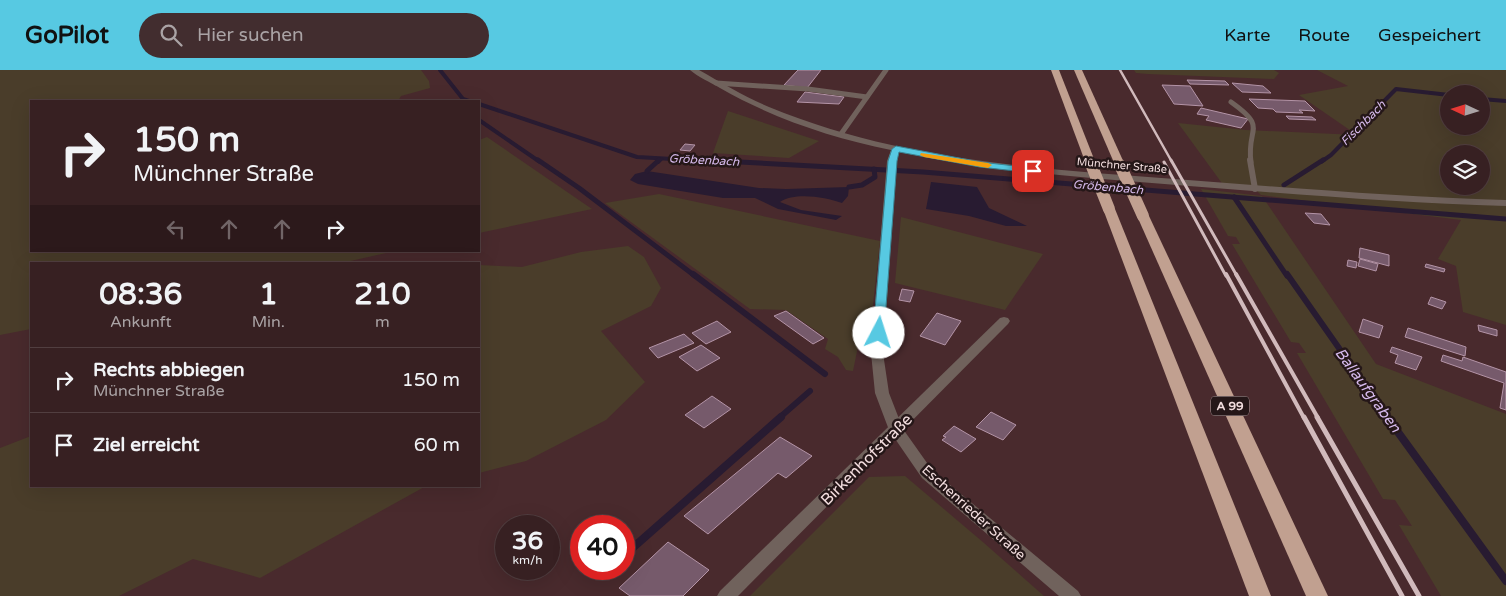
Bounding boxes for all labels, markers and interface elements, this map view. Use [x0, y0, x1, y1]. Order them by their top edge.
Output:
search box [139, 13, 489, 58]
text: GoPilot [25, 21, 109, 50]
icon: search [157, 21, 185, 49]
text: Hier suchen [197, 24, 304, 46]
text: Karte [1224, 24, 1270, 46]
text: Route [1298, 24, 1350, 46]
text: Gespeichert [1378, 24, 1481, 46]
north arrow [1440, 85, 1490, 135]
map controls [1440, 85, 1490, 195]
water label: Fischbach [1338, 97, 1389, 148]
text: 150 m [133, 119, 240, 161]
icon: right [50, 120, 115, 185]
button: layers [1440, 145, 1490, 195]
pin [1012, 150, 1054, 192]
water label: Gröbenbach [668, 151, 740, 169]
street label: Münchner Straße [1076, 155, 1168, 176]
icon: arrive [1019, 157, 1047, 185]
text: Münchner Straße [133, 161, 314, 187]
water label: Gröbenbach [1072, 177, 1144, 197]
icon: left [162, 215, 190, 243]
icon: ahead [215, 215, 243, 243]
icon: ahead [268, 215, 296, 243]
icon: right [321, 215, 349, 243]
text: 08:36 [99, 276, 182, 313]
text: 1 [259, 276, 278, 313]
text: 210 [354, 276, 411, 313]
position arrow [852, 306, 904, 358]
text: Ankunft [110, 312, 172, 332]
text: Min. [252, 312, 285, 332]
text: m [375, 312, 390, 332]
water label: Ballaufgraben [1331, 344, 1405, 436]
text: Rechts abbiegen [93, 359, 245, 381]
icon: right [50, 366, 78, 394]
text: 150 m [402, 369, 460, 391]
text: Münchner Straße [93, 381, 225, 401]
road number: A 99 [1211, 396, 1249, 416]
street label: Birkenhofstraße [817, 410, 917, 510]
icon: arrive [50, 431, 78, 459]
text: Ziel erreicht [93, 434, 200, 456]
text: 60 m [414, 434, 460, 456]
street label: Eschenrieder Straße [918, 461, 1029, 564]
speed limit sign: 40 [570, 515, 635, 580]
text: 36 [512, 526, 543, 556]
text: km/h [512, 553, 543, 567]

